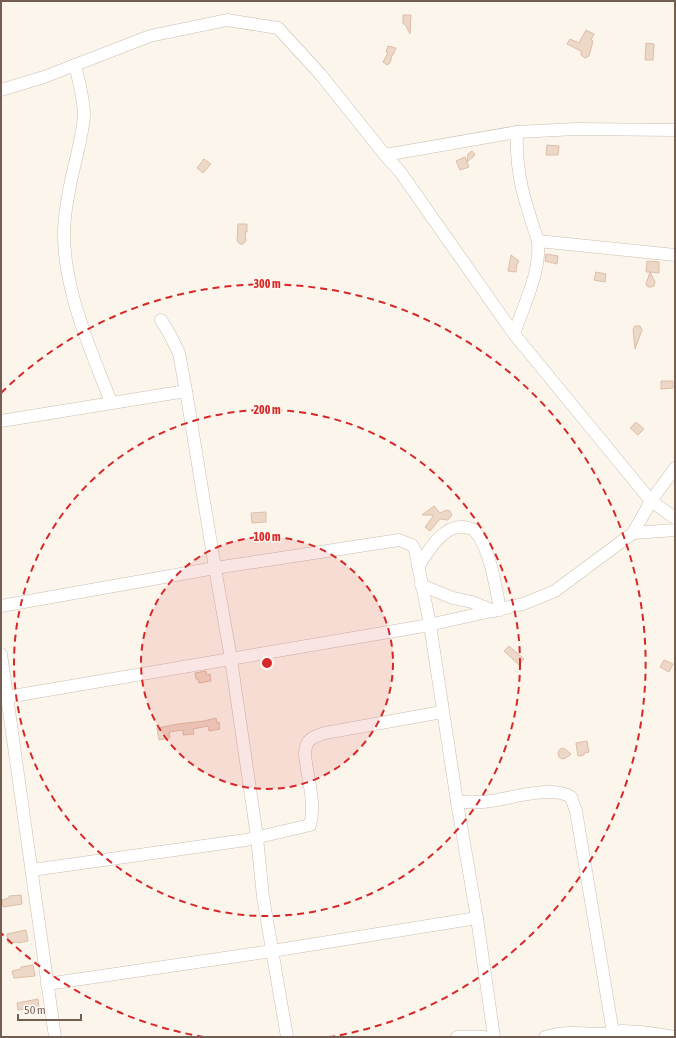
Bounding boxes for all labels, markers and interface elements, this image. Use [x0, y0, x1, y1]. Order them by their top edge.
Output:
text: 300 m [253, 277, 281, 291]
text: 200 m [253, 403, 281, 417]
text: 100 m [253, 530, 281, 544]
centre of rings [260, 656, 274, 670]
scale bar [18, 996, 81, 1022]
text: 50 m [24, 1003, 46, 1017]

